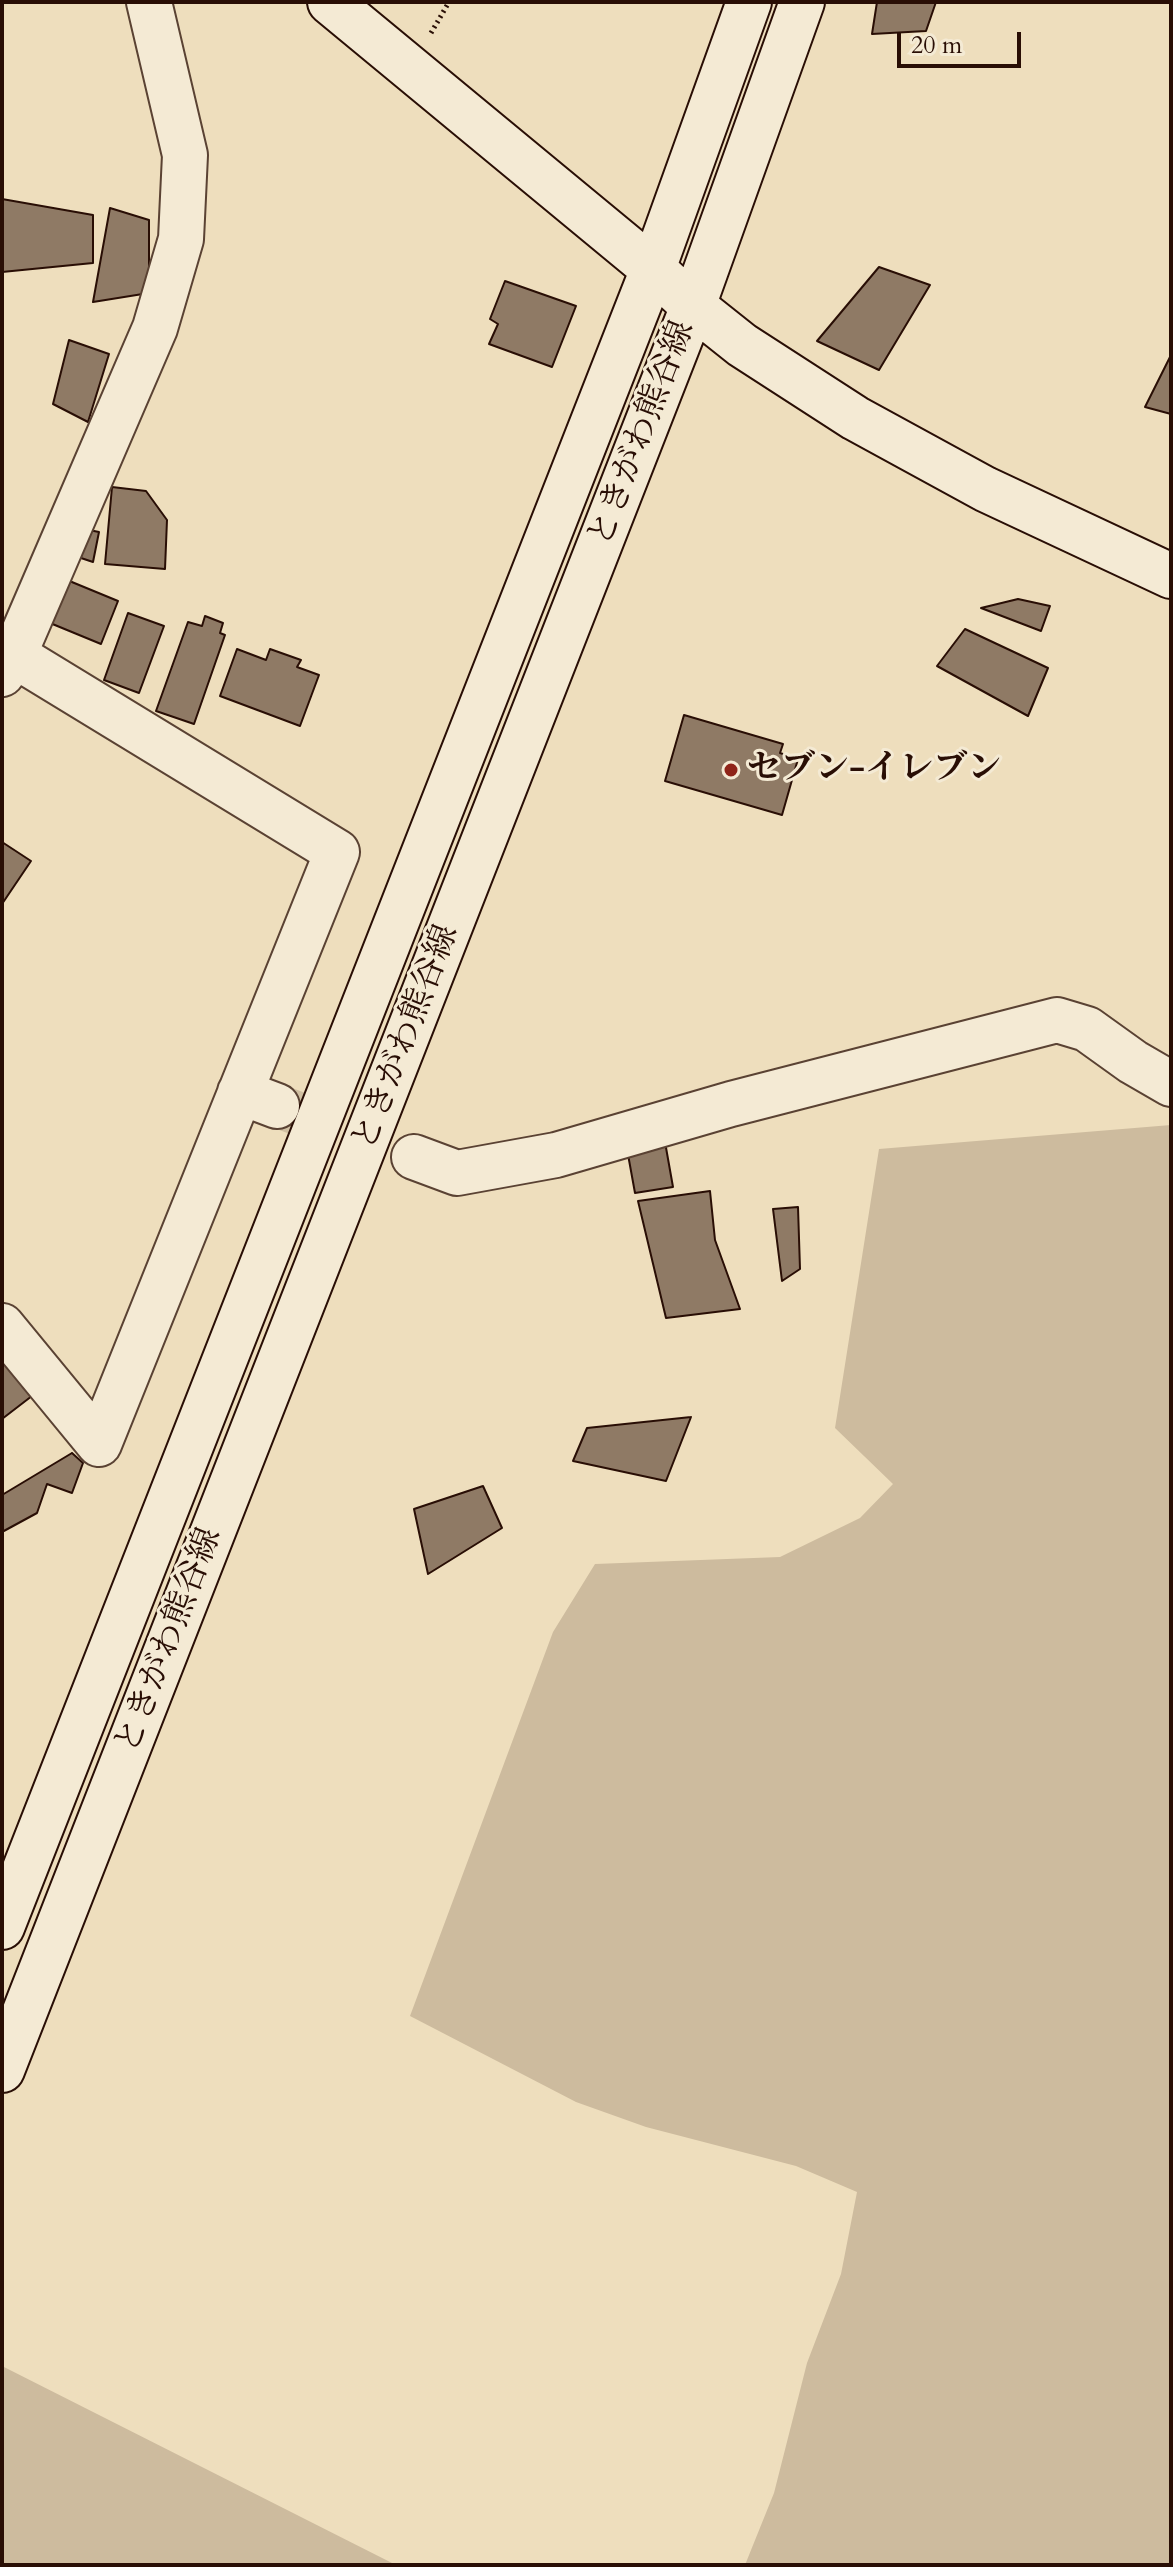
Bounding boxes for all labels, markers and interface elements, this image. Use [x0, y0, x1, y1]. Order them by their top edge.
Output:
scale bar [901, 16, 1025, 66]
text: 20 m [911, 29, 962, 62]
street label: ときがわ熊谷線 [581, 316, 705, 552]
place label: セブン-イレブン [747, 750, 1001, 790]
marker: セブン-イレブン [722, 761, 740, 779]
street label: ときがわ熊谷線 [345, 920, 469, 1156]
street label: ときがわ熊谷線 [108, 1523, 232, 1759]

